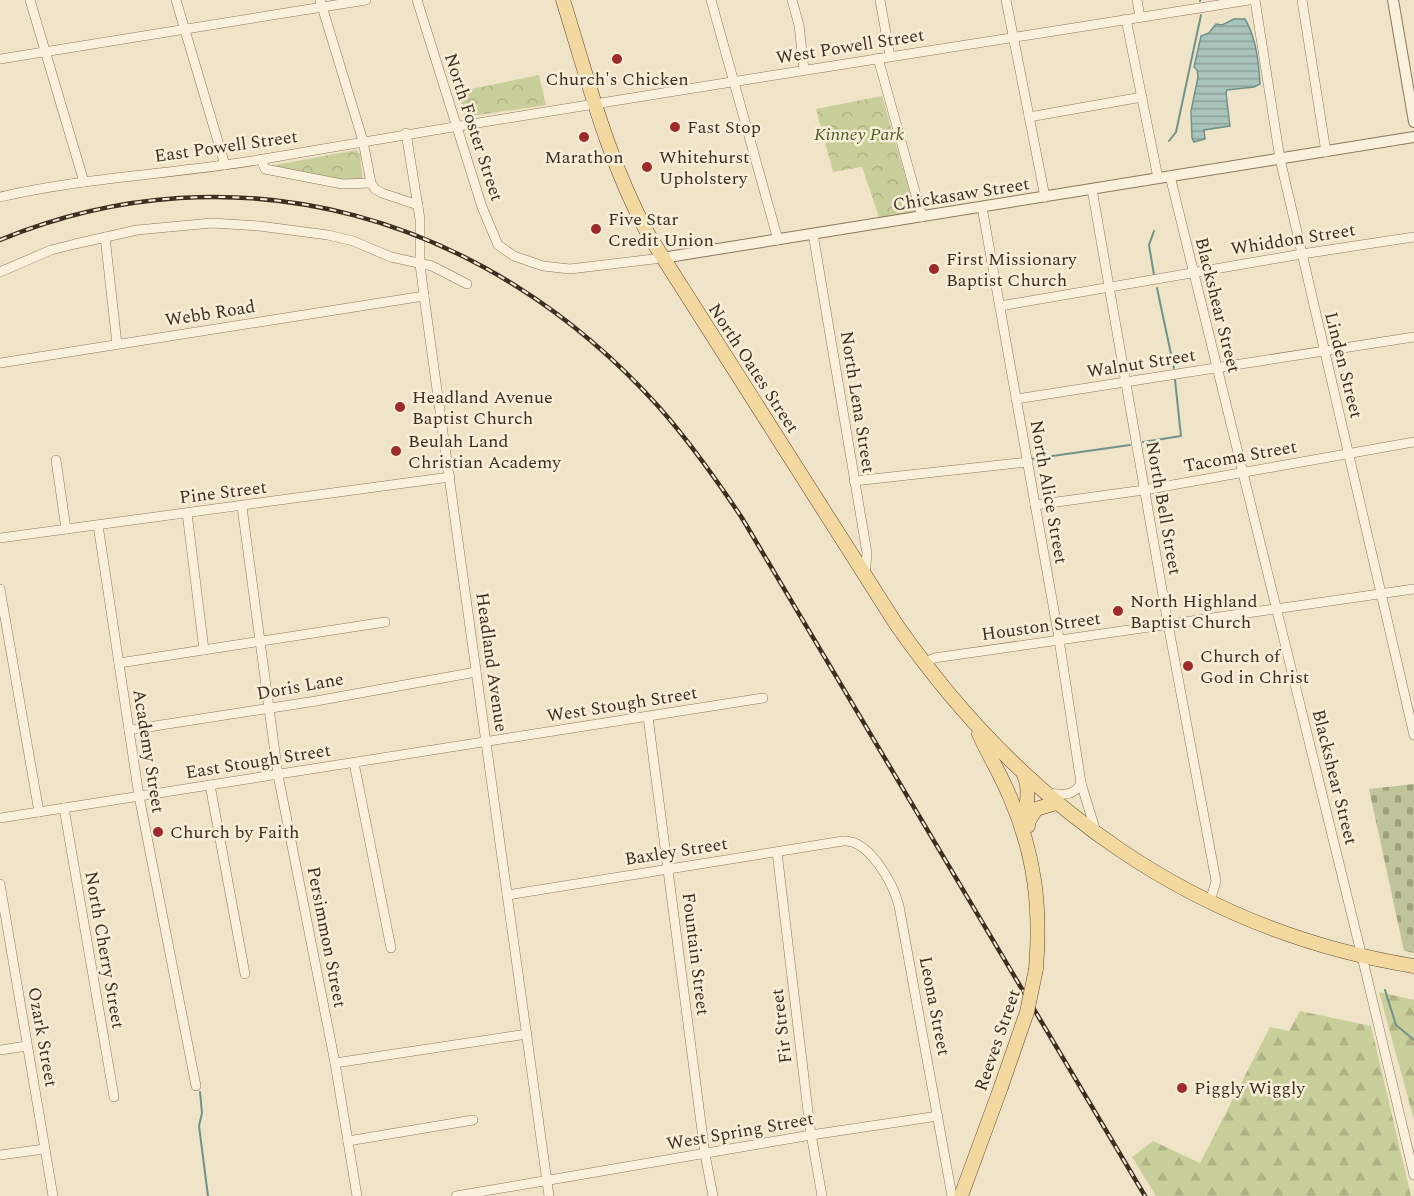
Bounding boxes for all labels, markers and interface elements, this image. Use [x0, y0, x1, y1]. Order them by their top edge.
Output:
street label: West Powell Street [774, 21, 926, 72]
street label: North Foster Street [437, 50, 510, 205]
marker: Church's Chicken [610, 52, 624, 66]
place label: Church's Chicken [545, 66, 689, 93]
place label: Fast Stop [687, 114, 761, 141]
marker: Fast Stop [668, 120, 682, 134]
park label: Kinney Park [814, 121, 905, 148]
street label: East Powell Street [153, 123, 299, 170]
marker: Marathon [577, 130, 591, 144]
place label: Marathon [544, 144, 624, 171]
place label: Whitehurst Upholstery [659, 144, 749, 192]
marker: Whitehurst Upholstery [640, 160, 654, 174]
street label: Chickasaw Street [891, 170, 1031, 219]
place label: Five Star Credit Union [608, 206, 714, 254]
street label: Whiddon Street [1229, 216, 1357, 263]
marker: Five Star Credit Union [589, 222, 603, 236]
street label: Blackshear Street [1188, 235, 1247, 376]
place label: First Missionary Baptist Church [946, 246, 1078, 294]
marker: First Missionary Baptist Church [927, 262, 941, 276]
street label: Webb Road [163, 293, 257, 334]
street label: North Oates Street [701, 298, 806, 439]
street label: Linden Street [1317, 309, 1370, 421]
street label: North Lena Street [833, 329, 882, 475]
street label: Walnut Street [1085, 342, 1198, 385]
place label: Headland Avenue Baptist Church [412, 384, 553, 432]
marker: Headland Avenue Baptist Church [393, 400, 407, 414]
street label: North Alice Street [1023, 418, 1074, 566]
place label: Beulah Land Christian Academy [408, 428, 562, 476]
street label: Tacoma Street [1181, 433, 1299, 480]
street label: North Bell Street [1138, 439, 1189, 577]
marker: Beulah Land Christian Academy [389, 444, 403, 458]
street label: Pine Street [178, 474, 268, 511]
place label: North Highland Baptist Church [1130, 588, 1258, 636]
street label: Headland Avenue [468, 590, 515, 734]
marker: North Highland Baptist Church [1111, 604, 1125, 618]
street label: Houston Street [980, 605, 1103, 648]
place label: Church of God in Christ [1200, 643, 1309, 691]
marker: Church of God in Christ [1181, 659, 1195, 673]
street label: Doris Lane [254, 666, 346, 707]
street label: West Stough Street [545, 679, 699, 730]
street label: Academy Street [125, 687, 172, 815]
street label: Blackshear Street [1305, 707, 1364, 848]
street label: East Stough Street [183, 737, 333, 786]
place label: Church by Faith [170, 819, 300, 846]
marker: Church by Faith [151, 825, 165, 839]
street label: Baxley Street [623, 830, 729, 873]
street label: Persimmon Street [300, 864, 353, 1010]
street label: North Cherry Street [77, 869, 132, 1031]
street label: Fountain Street [675, 891, 716, 1017]
street label: Leona Street [912, 954, 957, 1058]
street label: Ozark Street [20, 985, 65, 1089]
street label: Reeves Street [967, 986, 1028, 1095]
street label: Fir Street [764, 987, 799, 1065]
place label: Piggly Wiggly [1194, 1075, 1306, 1102]
marker: Piggly Wiggly [1175, 1081, 1189, 1095]
street label: West Spring Street [664, 1105, 816, 1158]

